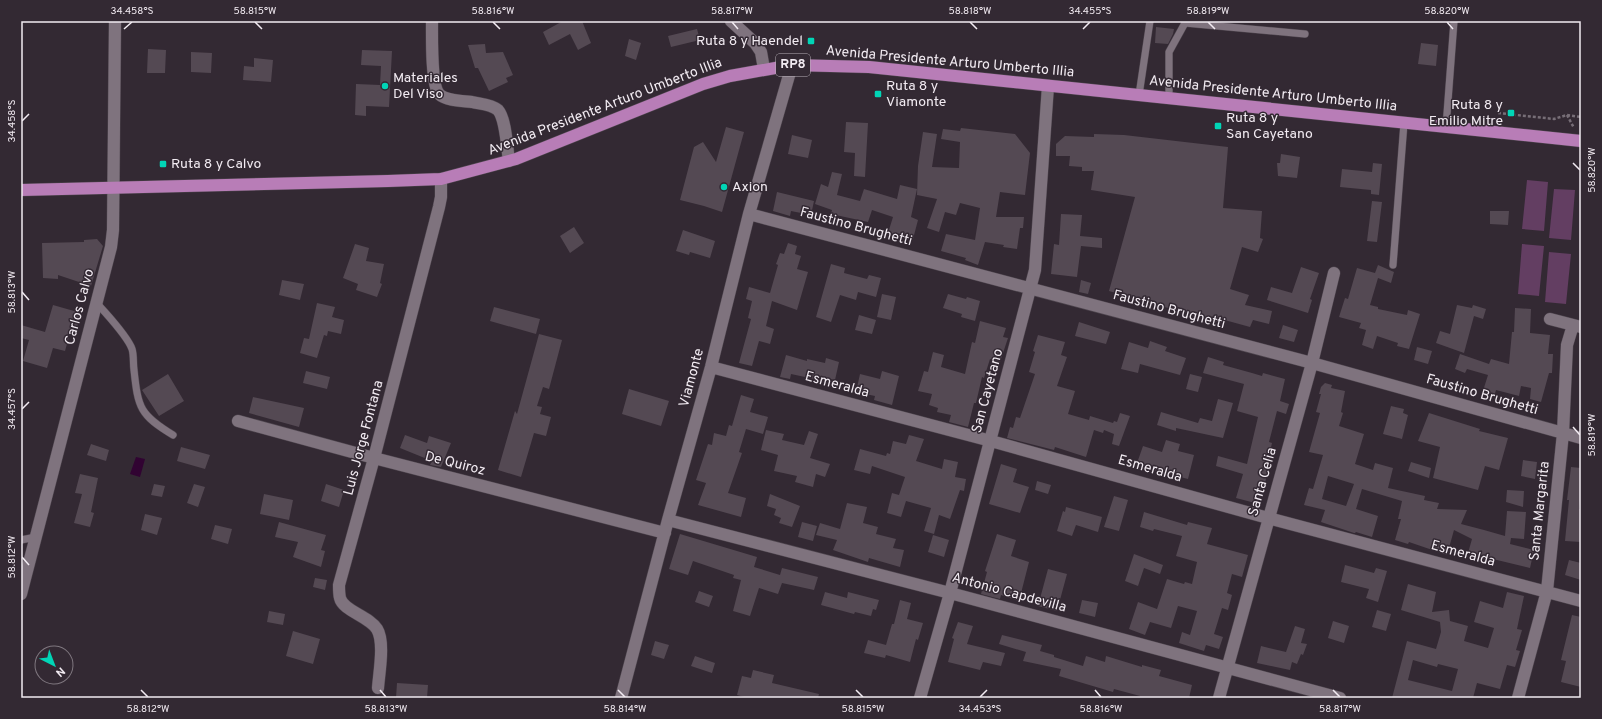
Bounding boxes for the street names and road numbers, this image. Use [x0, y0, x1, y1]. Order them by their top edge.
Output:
street label: Avenida Presidente Arturo Umberto Illia [825, 43, 1075, 81]
street label: Avenida Presidente Arturo Umberto Illia [486, 54, 724, 160]
road number: RP8 [776, 54, 810, 76]
street label: Avenida Presidente Arturo Umberto Illia [1148, 73, 1398, 115]
street label: Faustino Brughetti [798, 204, 914, 250]
street label: Carlos Calvo [62, 267, 98, 347]
street label: Faustino Brughetti [1111, 287, 1227, 333]
street label: Viamonte [676, 347, 708, 409]
street label: San Cayetano [969, 347, 1007, 435]
street label: Esmeralda [803, 368, 871, 402]
street label: Faustino Brughetti [1424, 371, 1540, 419]
street label: Luis Jorge Fontana [340, 379, 388, 497]
street label: Santa Celia [1245, 446, 1281, 518]
street label: De Quiroz [423, 448, 487, 480]
street label: Esmeralda [1116, 452, 1184, 486]
street label: Santa Margarita [1526, 460, 1554, 562]
street label: Esmeralda [1429, 537, 1497, 571]
street label: Antonio Capdevilla [950, 570, 1068, 616]

